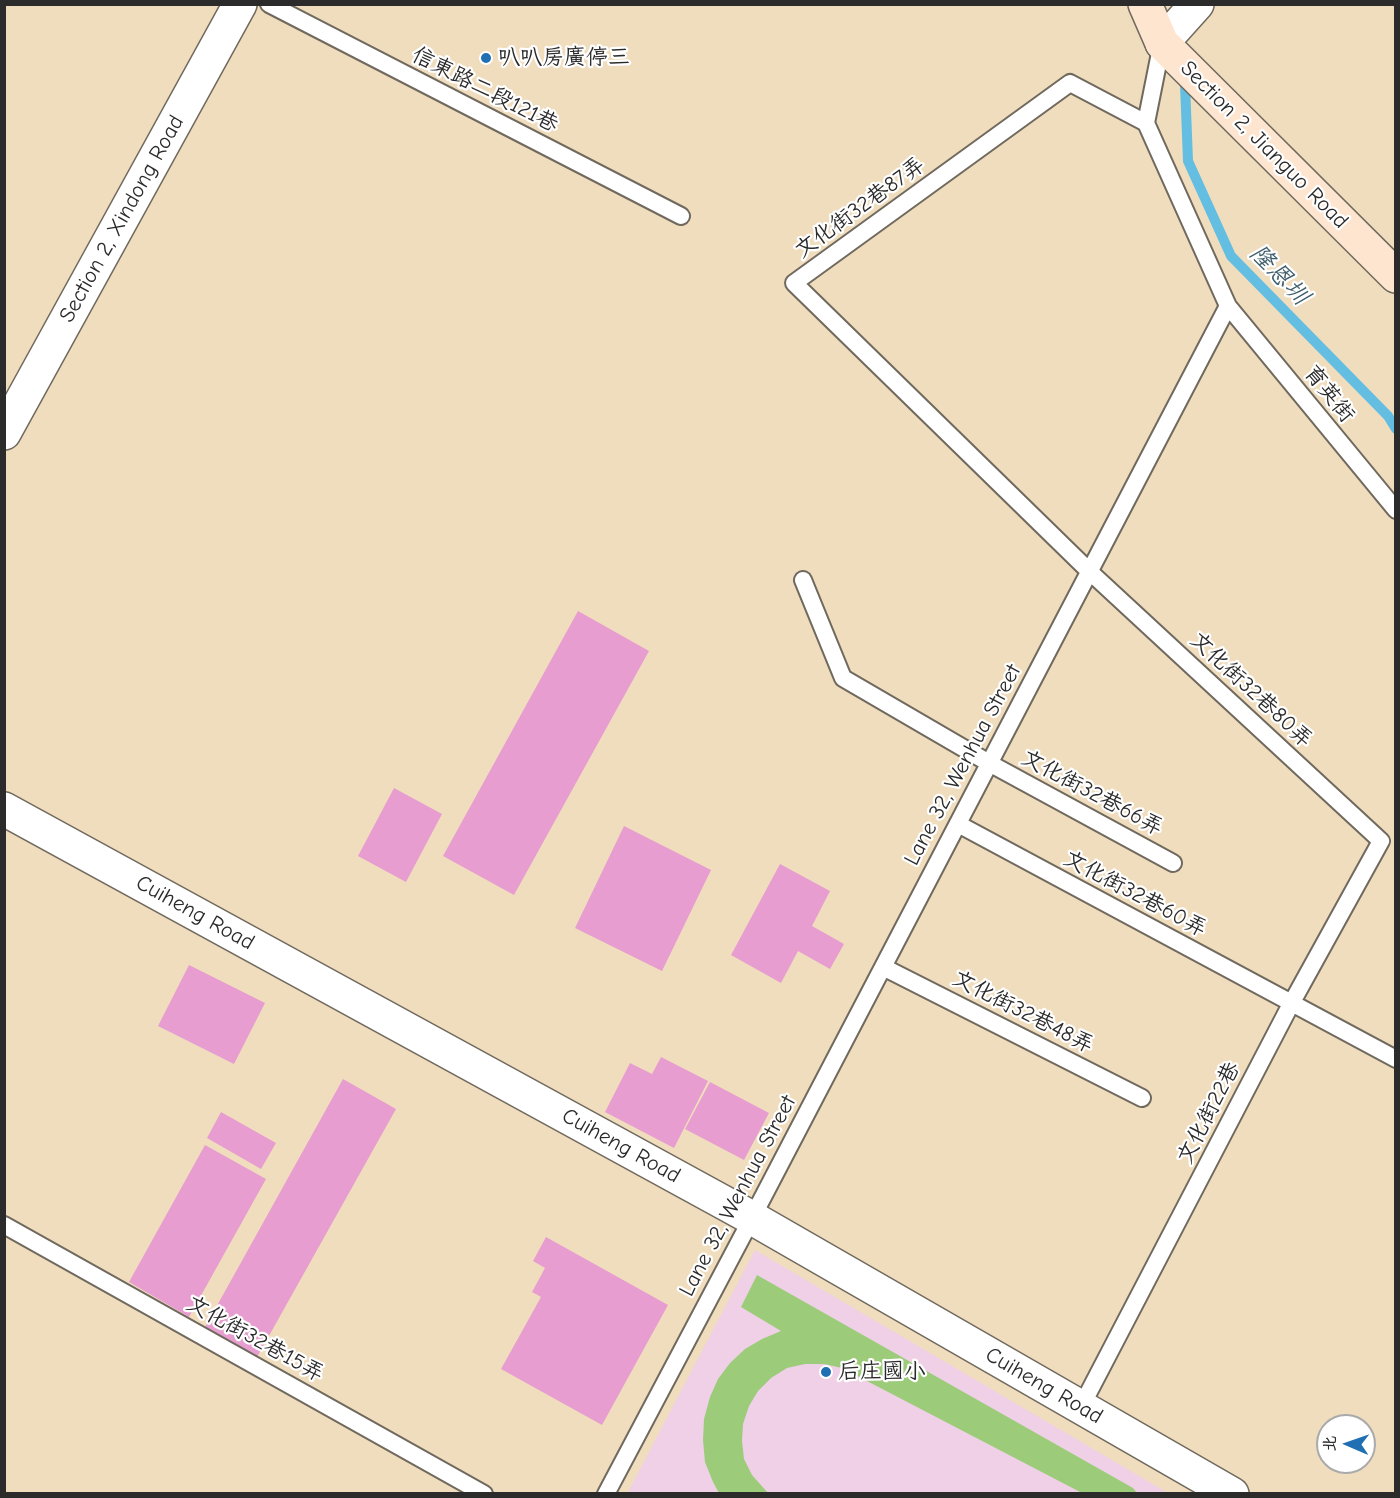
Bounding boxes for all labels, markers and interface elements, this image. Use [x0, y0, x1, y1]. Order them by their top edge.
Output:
street label: 信東路二段121巷 [407, 42, 563, 138]
place label: 叭叭房廣停三 [498, 45, 630, 71]
marker: 叭叭房廣停三 [479, 51, 493, 65]
street label: Section 2, Jianguo Road [1175, 56, 1353, 234]
street label: Section 2, Xindong Road [54, 111, 190, 327]
street label: 文化街32巷87弄 [790, 152, 930, 264]
water label: 隆恩圳 [1244, 239, 1314, 311]
street label: 育英街 [1298, 360, 1360, 428]
street label: 文化街32巷80弄 [1184, 627, 1318, 753]
street label: Lane 32, Wenhua Street [899, 660, 1027, 870]
street label: 文化街32巷66弄 [1017, 745, 1167, 841]
street label: 文化街32巷60弄 [1059, 845, 1211, 943]
street label: Cuiheng Road [131, 870, 259, 956]
street label: 文化街32巷48弄 [948, 965, 1098, 1059]
street label: 文化街22巷 [1172, 1058, 1246, 1168]
street label: Lane 32, Wenhua Street [674, 1091, 802, 1301]
street label: Cuiheng Road [557, 1103, 685, 1189]
street label: 文化街32巷15弄 [182, 1290, 328, 1388]
street label: Cuiheng Road [981, 1342, 1107, 1430]
place label: 后庄國小 [838, 1359, 926, 1385]
marker: 后庄國小 [819, 1365, 833, 1379]
north arrow [1316, 1414, 1376, 1474]
text: 北 [1321, 1435, 1339, 1452]

